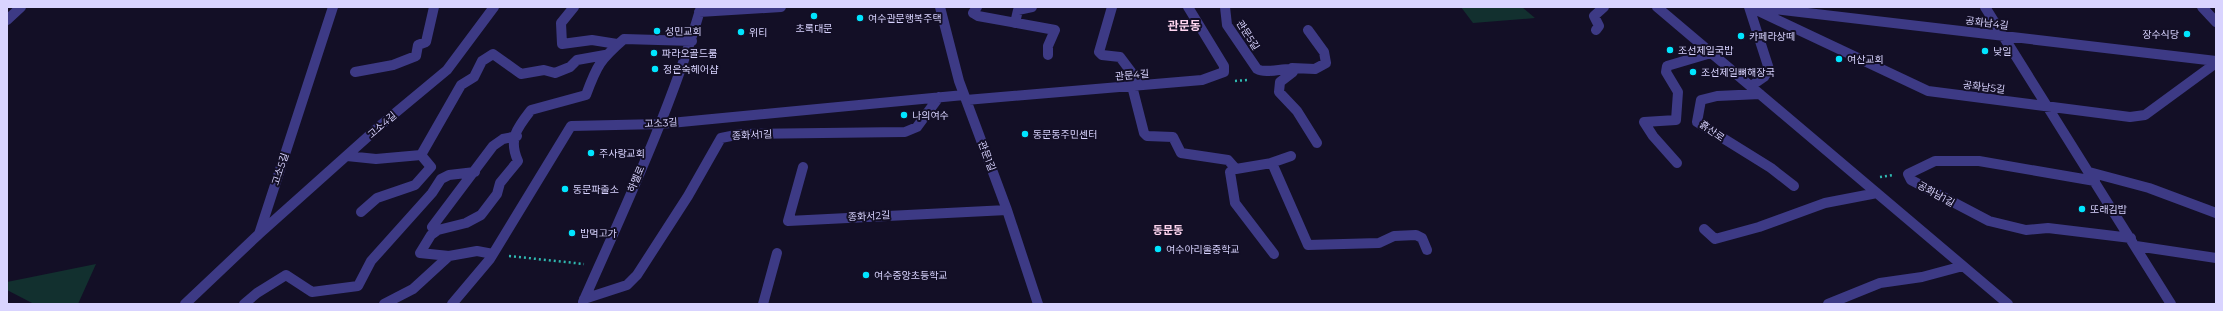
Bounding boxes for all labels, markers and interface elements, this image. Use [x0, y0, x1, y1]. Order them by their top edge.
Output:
marker: 초록대문 [809, 11, 819, 21]
place label: 여수관문행복주택 [868, 12, 942, 25]
marker: 여수관문행복주택 [855, 13, 865, 23]
street label: 공화남4길 [1965, 14, 2009, 32]
district label: 관문동 [1167, 18, 1201, 33]
street label: 관문5길 [1233, 18, 1263, 52]
place label: 초록대문 [796, 22, 832, 35]
place label: 성민교회 [665, 25, 702, 38]
marker: 성민교회 [652, 26, 662, 36]
place label: 위티 [749, 26, 767, 39]
marker: 위티 [736, 27, 746, 37]
place label: 장수식당 [2142, 28, 2179, 41]
marker: 장수식당 [2182, 29, 2192, 39]
place label: 카페라상떼 [1749, 30, 1795, 43]
marker: 카페라상떼 [1736, 31, 1746, 41]
place label: 조선제일국밥 [1678, 44, 1734, 57]
marker: 조선제일국밥 [1665, 45, 1675, 55]
place label: 낮일 [1993, 45, 2011, 58]
marker: 낮일 [1980, 46, 1990, 56]
place label: 파라오골드룸 [662, 47, 717, 60]
marker: 파라오골드룸 [649, 48, 659, 58]
place label: 여산교회 [1847, 53, 1884, 66]
marker: 여산교회 [1834, 54, 1844, 64]
place label: 정은숙헤어샵 [663, 63, 719, 76]
marker: 정은숙헤어샵 [650, 64, 660, 74]
place label: 조선제일뼈해장국 [1701, 66, 1775, 79]
street label: 관문4길 [1114, 67, 1150, 83]
marker: 조선제일뼈해장국 [1688, 67, 1698, 77]
street label: 공화남5길 [1962, 78, 2006, 96]
street label: 고소4길 [365, 109, 399, 141]
place label: 나의여수 [912, 109, 949, 122]
marker: 나의여수 [899, 110, 909, 120]
street label: 고소3길 [644, 116, 678, 130]
street label: 흙산로 [1697, 118, 1727, 144]
street label: 종화서1길 [731, 127, 773, 143]
place label: 동문동주민센터 [1033, 128, 1097, 141]
marker: 동문동주민센터 [1020, 129, 1030, 139]
street label: 관문1길 [976, 139, 998, 173]
place label: 주사랑교회 [599, 147, 645, 160]
marker: 주사랑교회 [586, 148, 596, 158]
street label: 고소5길 [269, 151, 291, 187]
street label: 하멜로 [625, 164, 647, 194]
street label: 공화남1길 [1915, 179, 1957, 209]
place label: 동문파출소 [573, 183, 619, 196]
marker: 동문파출소 [560, 184, 570, 194]
place label: 또래김밥 [2090, 203, 2128, 216]
marker: 또래김밥 [2077, 204, 2087, 214]
street label: 종화서2길 [847, 208, 891, 224]
district label: 동문동 [1153, 223, 1183, 237]
place label: 밥먹고가 [580, 227, 617, 240]
marker: 밥먹고가 [567, 228, 577, 238]
place label: 여수아리울중학교 [1166, 243, 1240, 256]
marker: 여수아리울중학교 [1153, 244, 1163, 254]
place label: 여수중앙초등학교 [874, 269, 948, 282]
marker: 여수중앙초등학교 [861, 270, 871, 280]

